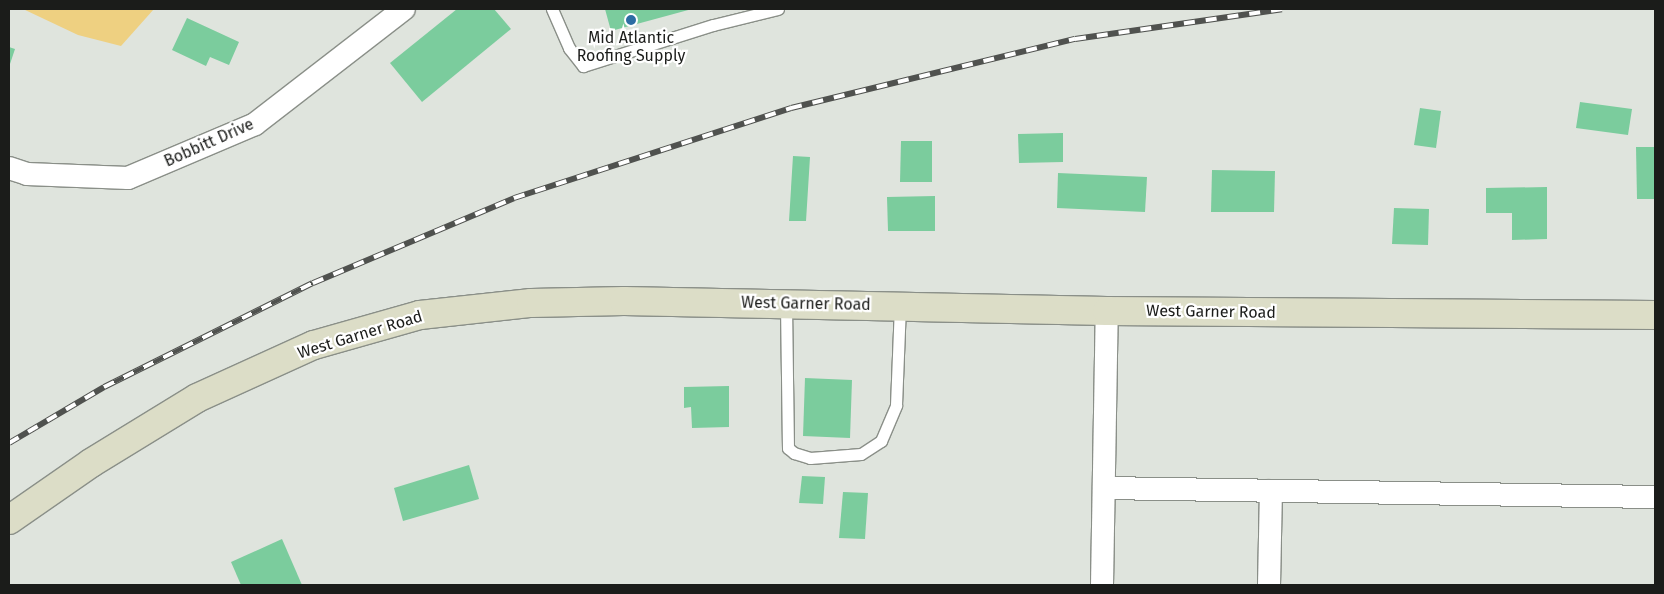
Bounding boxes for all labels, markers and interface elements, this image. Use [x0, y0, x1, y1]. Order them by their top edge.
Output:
marker: Mid Atlantic Roofing Supply [625, 14, 637, 26]
place label: Mid Atlantic Roofing Supply [577, 28, 685, 66]
street label: Bobbitt Drive [161, 115, 257, 171]
street label: West Garner Road [741, 293, 871, 315]
street label: West Garner Road [1146, 301, 1276, 323]
street label: West Garner Road [295, 307, 425, 363]

